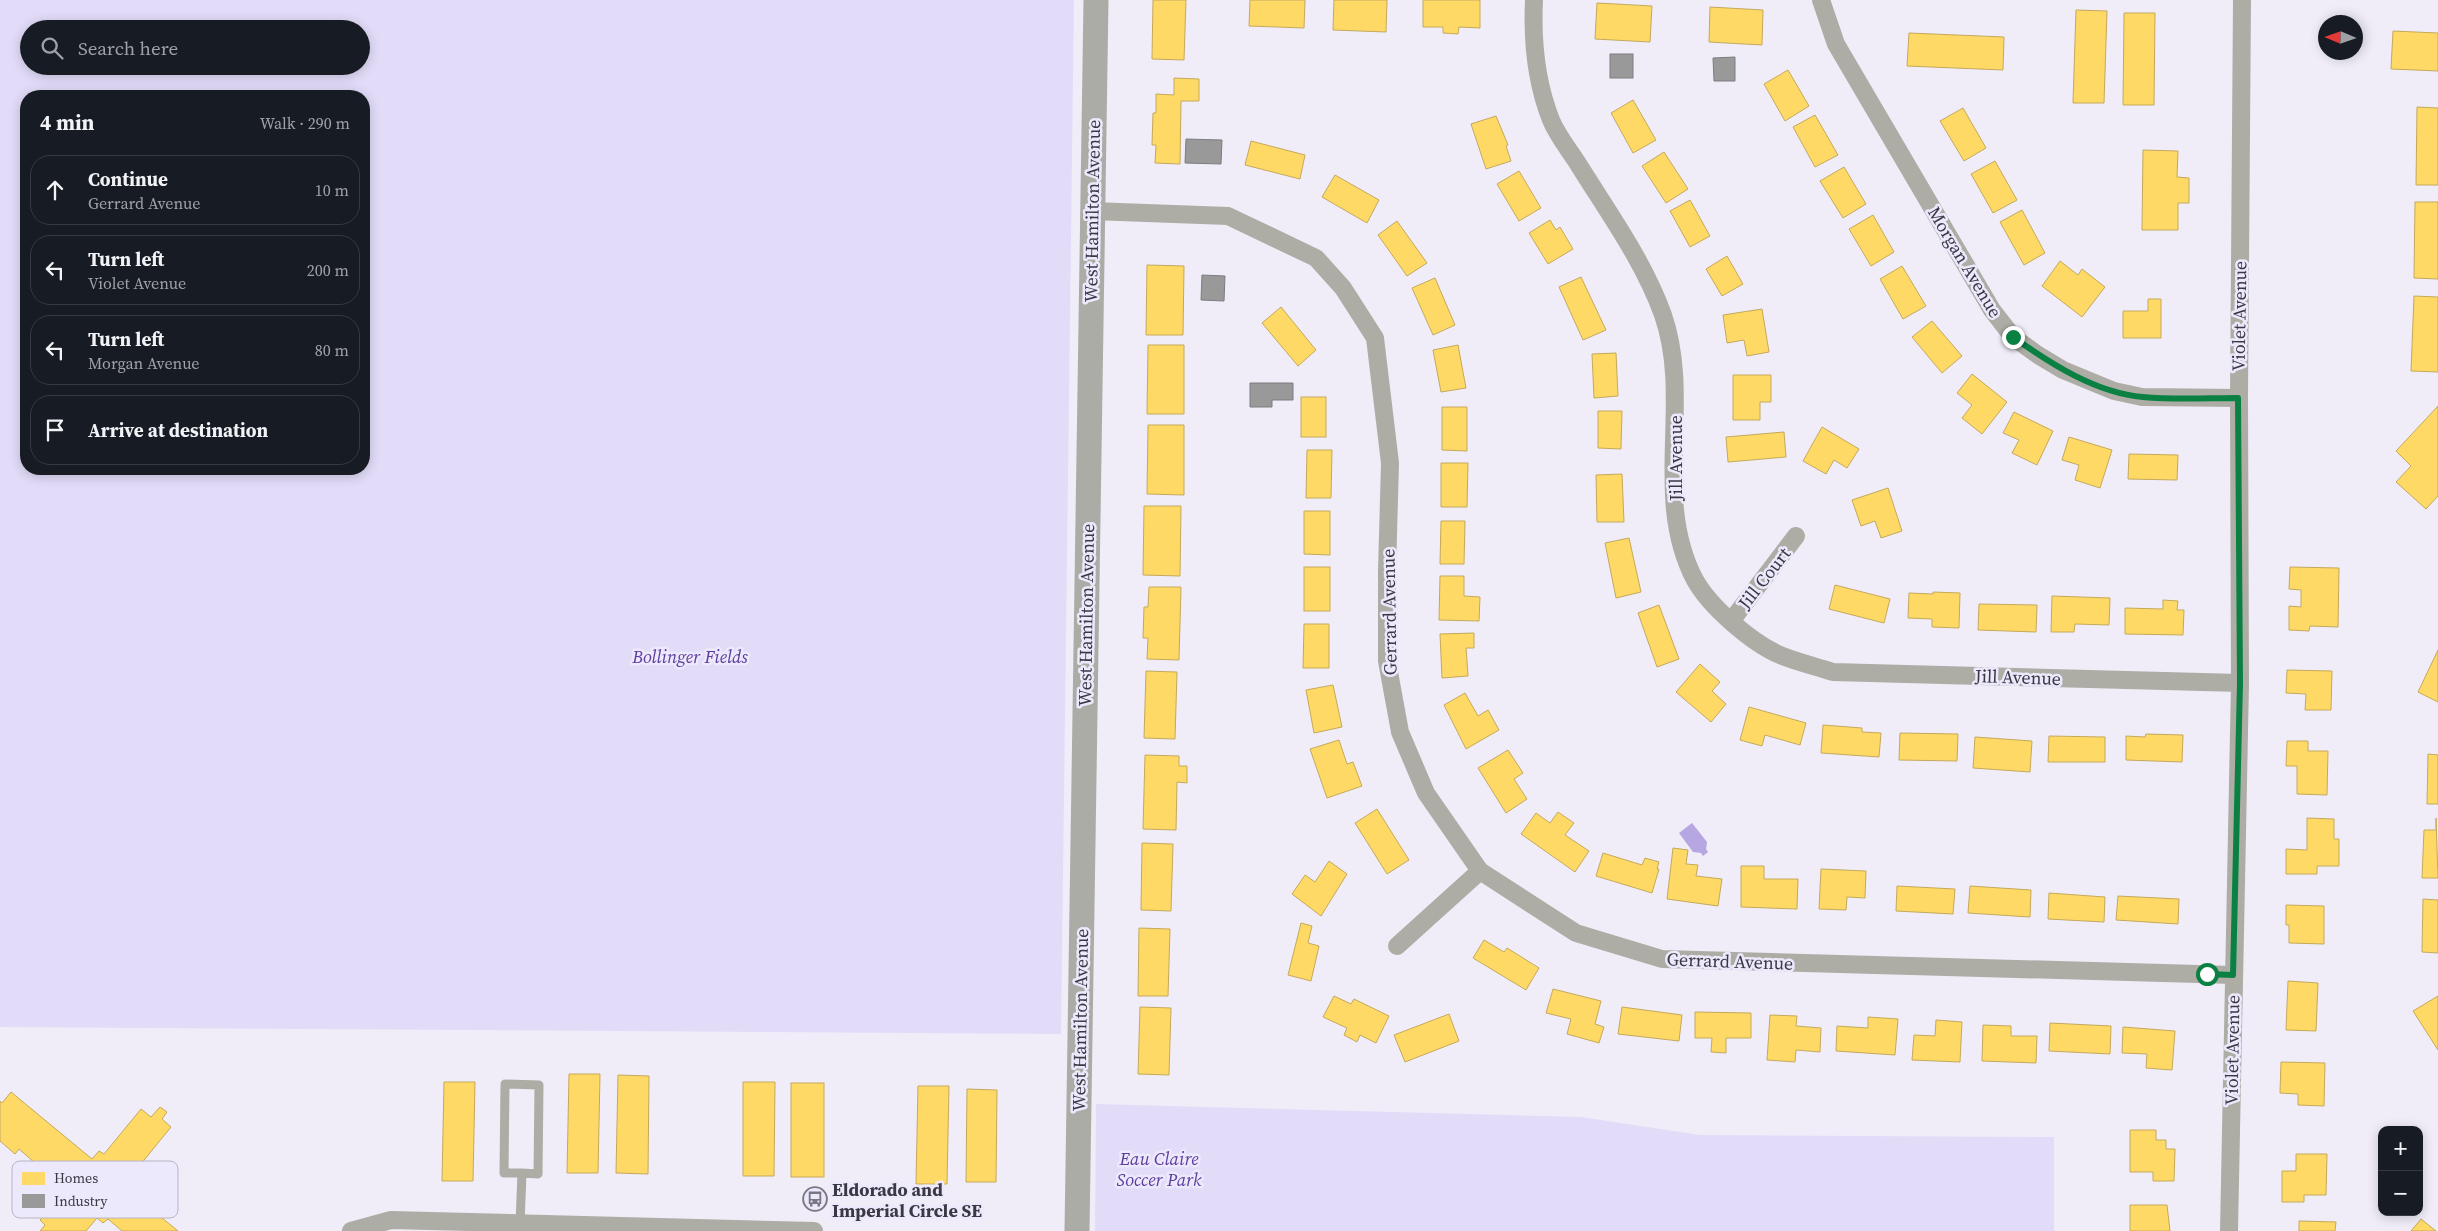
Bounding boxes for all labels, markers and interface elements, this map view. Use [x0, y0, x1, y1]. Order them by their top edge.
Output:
north arrow [2318, 15, 2363, 60]
search box [20, 20, 370, 75]
icon: search [38, 34, 66, 62]
text: Search here [78, 35, 178, 61]
text: 4 min [40, 108, 95, 137]
text: Walk · 290 m [260, 112, 350, 134]
street label: West Hamilton Avenue [1078, 119, 1106, 303]
text: Continue [88, 166, 168, 192]
icon: ahead [41, 176, 69, 204]
text: 10 m [315, 179, 349, 201]
text: Gerrard Avenue [88, 192, 200, 214]
street label: Morgan Avenue [1922, 202, 2008, 322]
text: Turn left [88, 246, 164, 272]
icon: left [41, 256, 69, 284]
text: 200 m [307, 259, 349, 281]
street label: Violet Avenue [2226, 261, 2252, 371]
text: Violet Avenue [88, 272, 186, 294]
text: Turn left [88, 326, 164, 352]
route end [2002, 326, 2025, 349]
icon: left [41, 336, 69, 364]
text: 80 m [315, 339, 349, 361]
text: Morgan Avenue [88, 352, 200, 374]
street label: Jill Avenue [1663, 415, 1688, 502]
icon: arrive [41, 416, 69, 444]
text: Arrive at destination [88, 417, 268, 443]
street label: West Hamilton Avenue [1072, 523, 1100, 707]
street label: Jill Court [1731, 542, 1796, 615]
street label: Gerrard Avenue [1375, 549, 1403, 675]
park label: Bollinger Fields [631, 644, 748, 669]
street label: Jill Avenue [1974, 663, 2061, 691]
street label: West Hamilton Avenue [1066, 928, 1094, 1112]
street label: Gerrard Avenue [1666, 946, 1794, 976]
route start [2196, 963, 2219, 986]
street label: Violet Avenue [2219, 995, 2245, 1105]
map controls [2378, 1126, 2423, 1216]
button: + [2378, 1126, 2423, 1171]
park label: Eau Claire Soccer Park [1117, 1146, 1202, 1192]
legend [12, 1161, 178, 1218]
text: Homes [54, 1168, 98, 1188]
button: − [2378, 1171, 2423, 1216]
place label: Eldorado and Imperial Circle SE [832, 1177, 982, 1223]
bus stop icon: Eldorado and Imperial Circle SE [802, 1186, 828, 1212]
text: Industry [54, 1191, 108, 1211]

